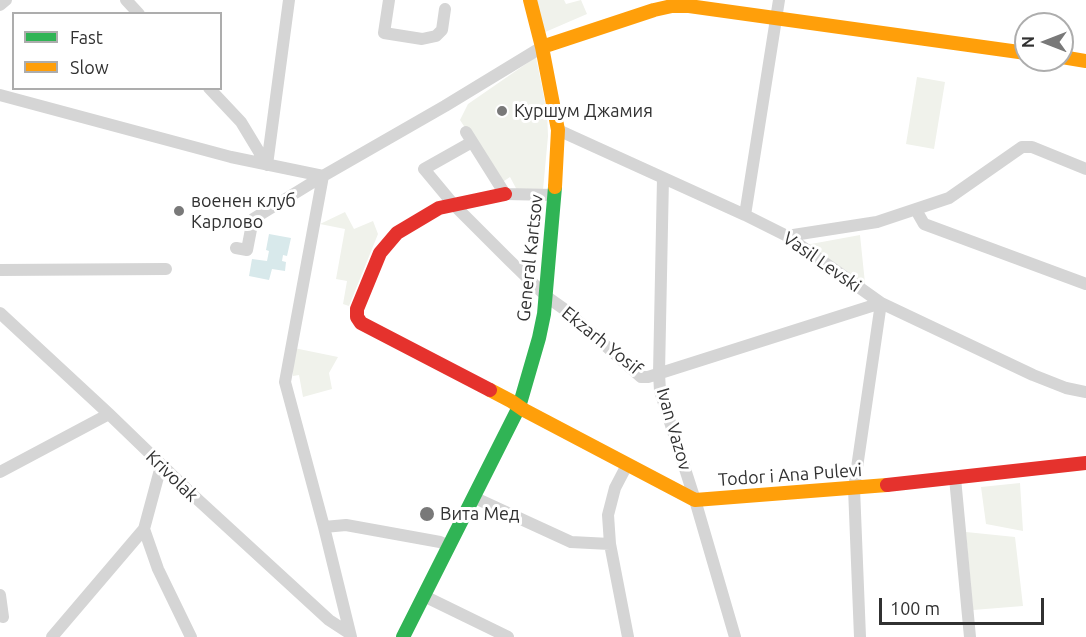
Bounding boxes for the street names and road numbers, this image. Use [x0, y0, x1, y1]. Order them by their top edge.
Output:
street label: General Kartsov [513, 193, 547, 323]
street label: Vasil Levski [779, 227, 865, 297]
street label: Ekzarh Yosif [557, 302, 647, 380]
street label: Ivan Vazov [652, 385, 696, 473]
street label: Krivolak [141, 446, 203, 506]
street label: Todor i Ana Pulevi [717, 459, 863, 491]

